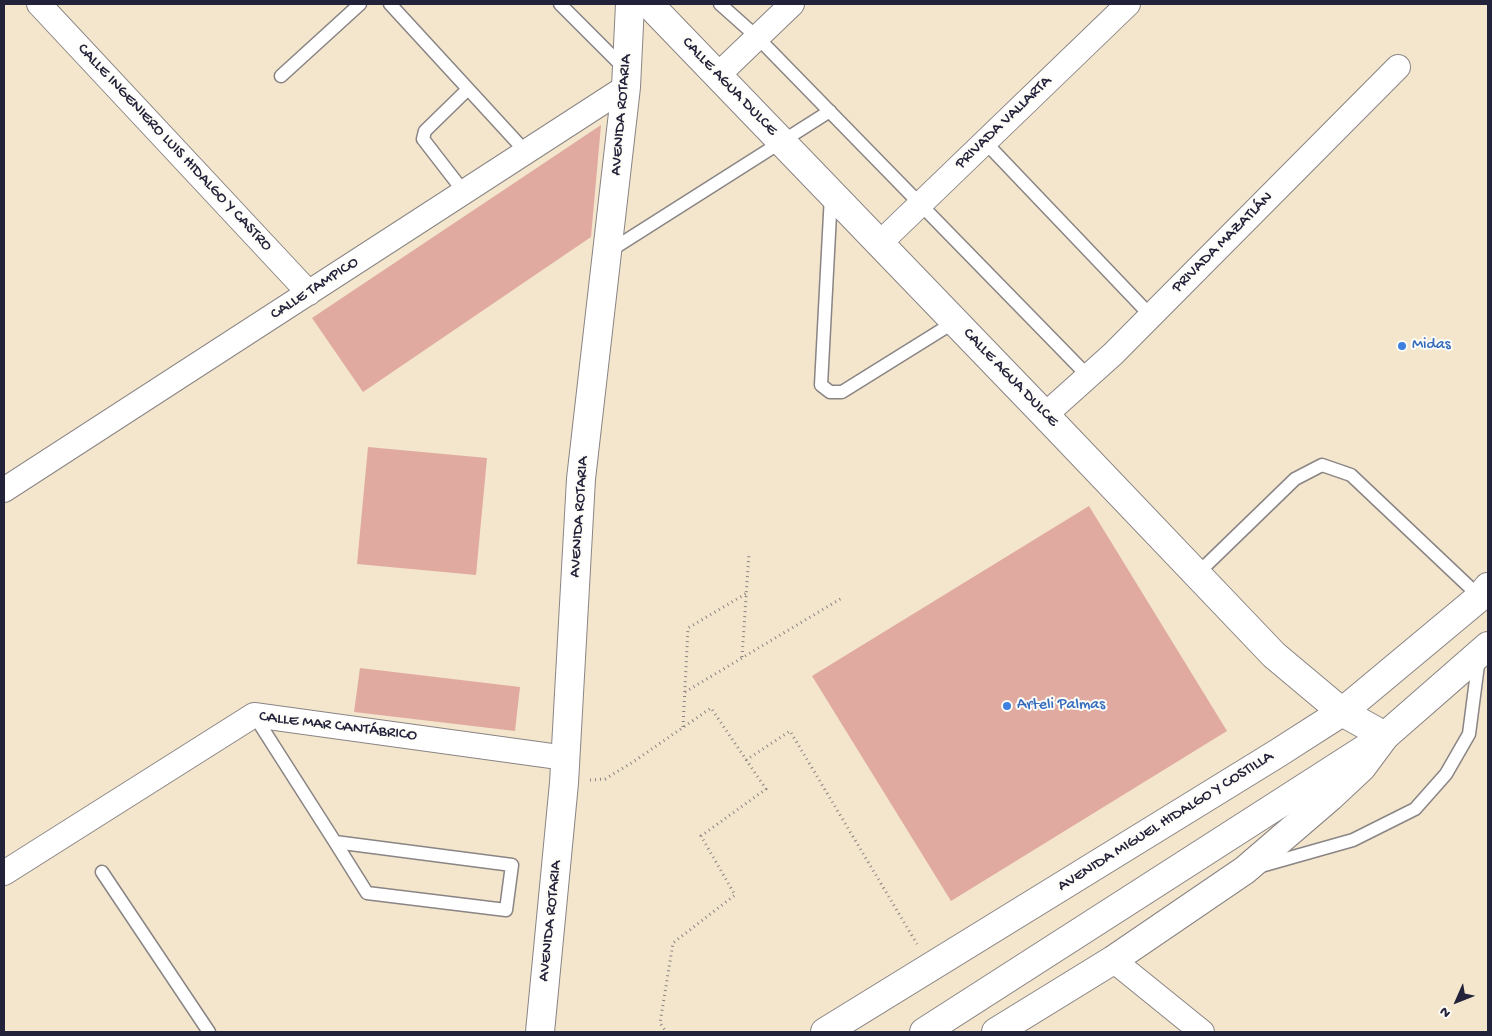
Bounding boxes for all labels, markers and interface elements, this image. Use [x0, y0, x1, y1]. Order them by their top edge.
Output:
street label: CALLE AGUA DULCE [677, 34, 781, 140]
street label: CALLE INGENIERO LUIS HIDALGO Y CASTRO [72, 40, 276, 256]
street label: AVENIDA ROTARIA [607, 54, 637, 176]
street label: PRIVADA VALLARTA [952, 72, 1056, 174]
street label: PRIVADA MAZATLÁN [1168, 188, 1278, 298]
street label: CALLE TAMPICO [267, 253, 363, 325]
street label: CALLE AGUA DULCE [958, 325, 1062, 431]
place label: Midas [1412, 336, 1451, 356]
marker: Midas [1396, 340, 1408, 352]
street label: AVENIDA ROTARIA [566, 456, 594, 578]
place label: Arteli Palmas [1017, 696, 1105, 716]
marker: Arteli Palmas [1001, 700, 1013, 712]
street label: CALLE MAR CANTÁBRICO [258, 708, 418, 746]
street label: AVENIDA MIGUEL HIDALGO Y COSTILLA [1055, 747, 1277, 897]
street label: AVENIDA ROTARIA [535, 860, 567, 982]
north arrow [1432, 976, 1482, 1026]
text: N [1437, 1003, 1455, 1021]

